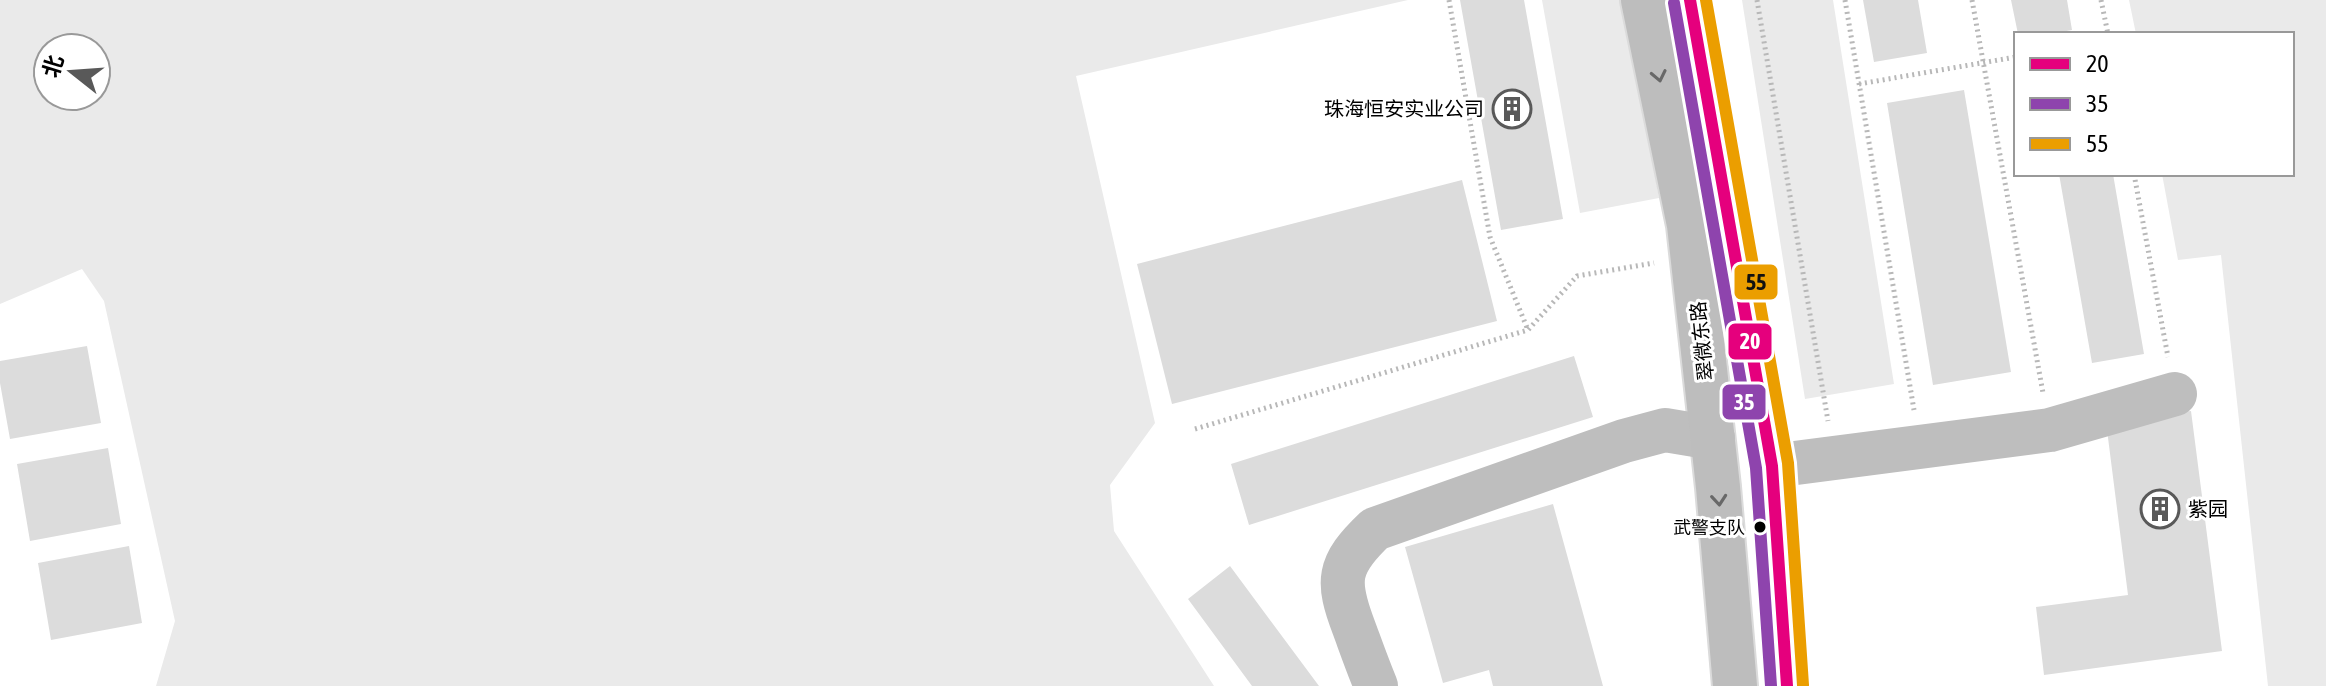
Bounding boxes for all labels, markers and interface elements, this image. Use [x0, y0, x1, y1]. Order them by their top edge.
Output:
north arrow [32, 32, 112, 112]
legend [2014, 32, 2294, 176]
text: 20 [2086, 50, 2109, 77]
text: 北 [37, 52, 69, 80]
one-way arrow [1650, 69, 1667, 83]
building icon: 珠海恒安实业公司 [1491, 88, 1533, 130]
text: 35 [2086, 90, 2109, 117]
place label: 珠海恒安实业公司 [1324, 97, 1484, 120]
text: 55 [2086, 130, 2109, 157]
line badge: 55 [1733, 263, 1779, 301]
text: 55 [1746, 269, 1766, 295]
street label: 翠微东路 [1686, 300, 1717, 382]
line badge: 20 [1727, 322, 1773, 361]
text: 20 [1740, 328, 1760, 354]
line badge: 35 [1721, 383, 1767, 421]
text: 35 [1734, 389, 1754, 415]
building icon: 紫园 [2139, 488, 2181, 530]
one-way arrow [1711, 494, 1728, 507]
place label: 紫园 [2188, 497, 2228, 520]
place label: 武警支队 [1673, 517, 1745, 538]
marker: 武警支队 [1752, 519, 1768, 535]

